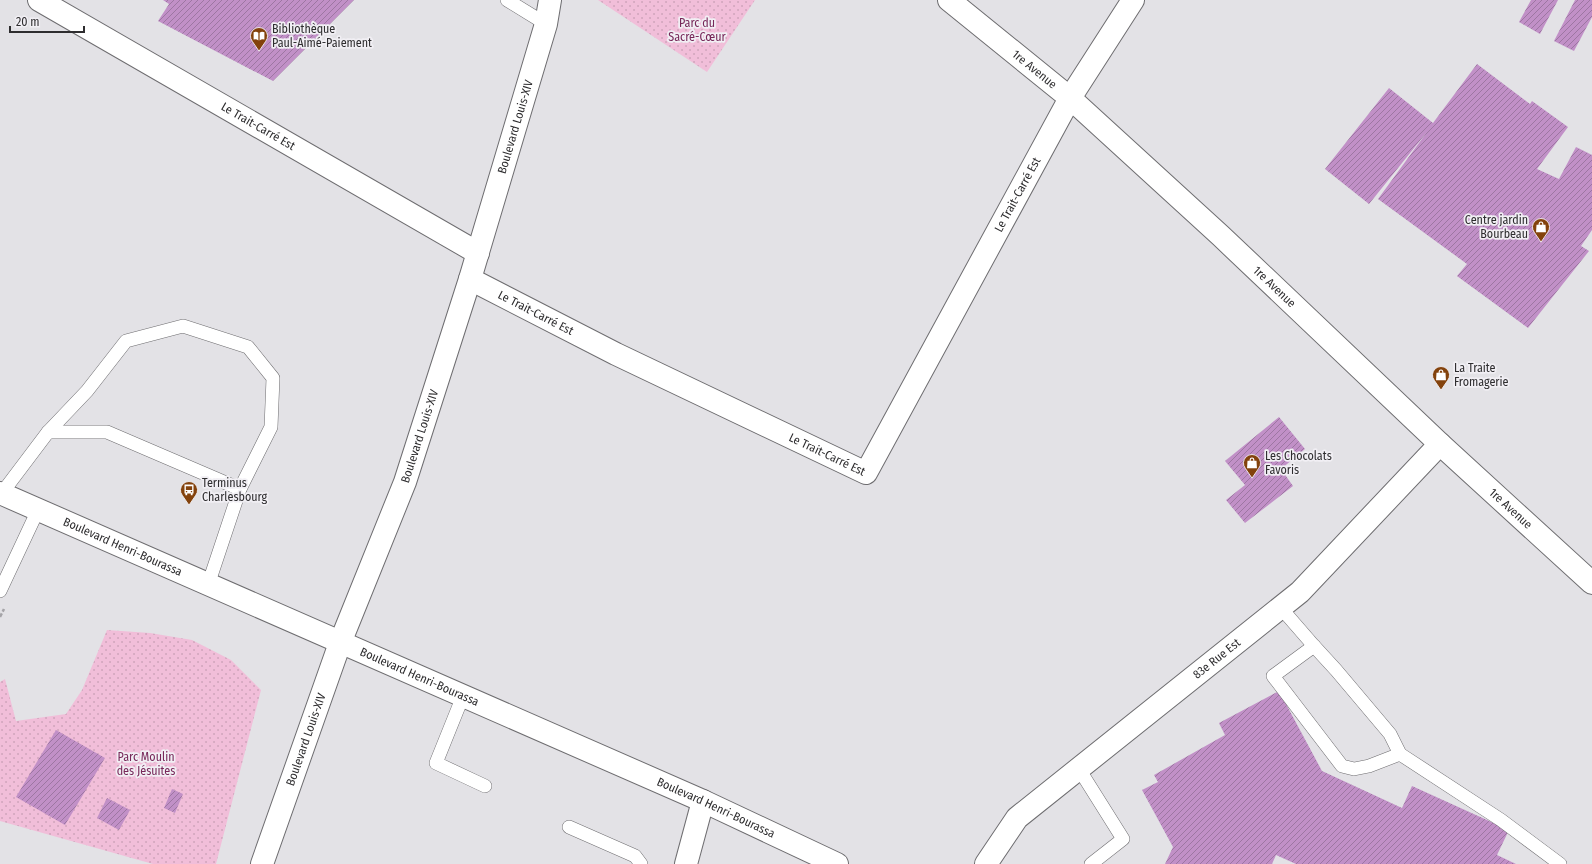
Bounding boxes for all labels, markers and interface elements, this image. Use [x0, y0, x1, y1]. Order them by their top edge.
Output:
scale bar [10, 8, 84, 34]
text: 20 m [16, 15, 40, 29]
park label: Parc du Sacré-Cœur [668, 16, 727, 44]
place label: Bibliothèque Paul-Aimé-Paiement [272, 22, 372, 50]
library icon: Bibliothèque Paul-Aimé-Paiement [249, 26, 269, 51]
street label: 1re Avenue [1009, 47, 1060, 92]
street label: Boulevard Louis-XIV [495, 77, 536, 175]
street label: Le Trait-Carré Est [219, 100, 298, 153]
street label: Le Trait-Carré Est [991, 155, 1043, 234]
place label: Centre jardin Bourbeau [1465, 213, 1528, 241]
shop icon: Centre jardin Bourbeau [1531, 217, 1551, 242]
street label: 1re Avenue [1250, 263, 1299, 310]
street label: Le Trait-Carré Est [496, 288, 576, 338]
place label: La Traite Fromagerie [1454, 361, 1509, 389]
shop icon: La Traite Fromagerie [1431, 365, 1451, 390]
street label: Boulevard Louis-XIV [398, 387, 441, 485]
street label: Le Trait-Carré Est [787, 430, 868, 479]
place label: Les Chocolats Favoris [1265, 449, 1332, 477]
shop icon: Les Chocolats Favoris [1242, 453, 1262, 478]
place label: Terminus Charlesbourg [202, 476, 268, 504]
bus stop icon: Terminus Charlesbourg [179, 480, 199, 505]
street label: 1re Avenue [1486, 485, 1535, 532]
street label: Boulevard Henri-Bourassa [61, 515, 184, 579]
street label: 83e Rue Est [1190, 635, 1243, 682]
street label: Boulevard Henri-Bourassa [358, 645, 481, 709]
street label: Boulevard Louis-XIV [283, 691, 329, 788]
park label: Parc Moulin des Jésuites [117, 750, 175, 778]
street label: Boulevard Henri-Bourassa [655, 775, 777, 841]

